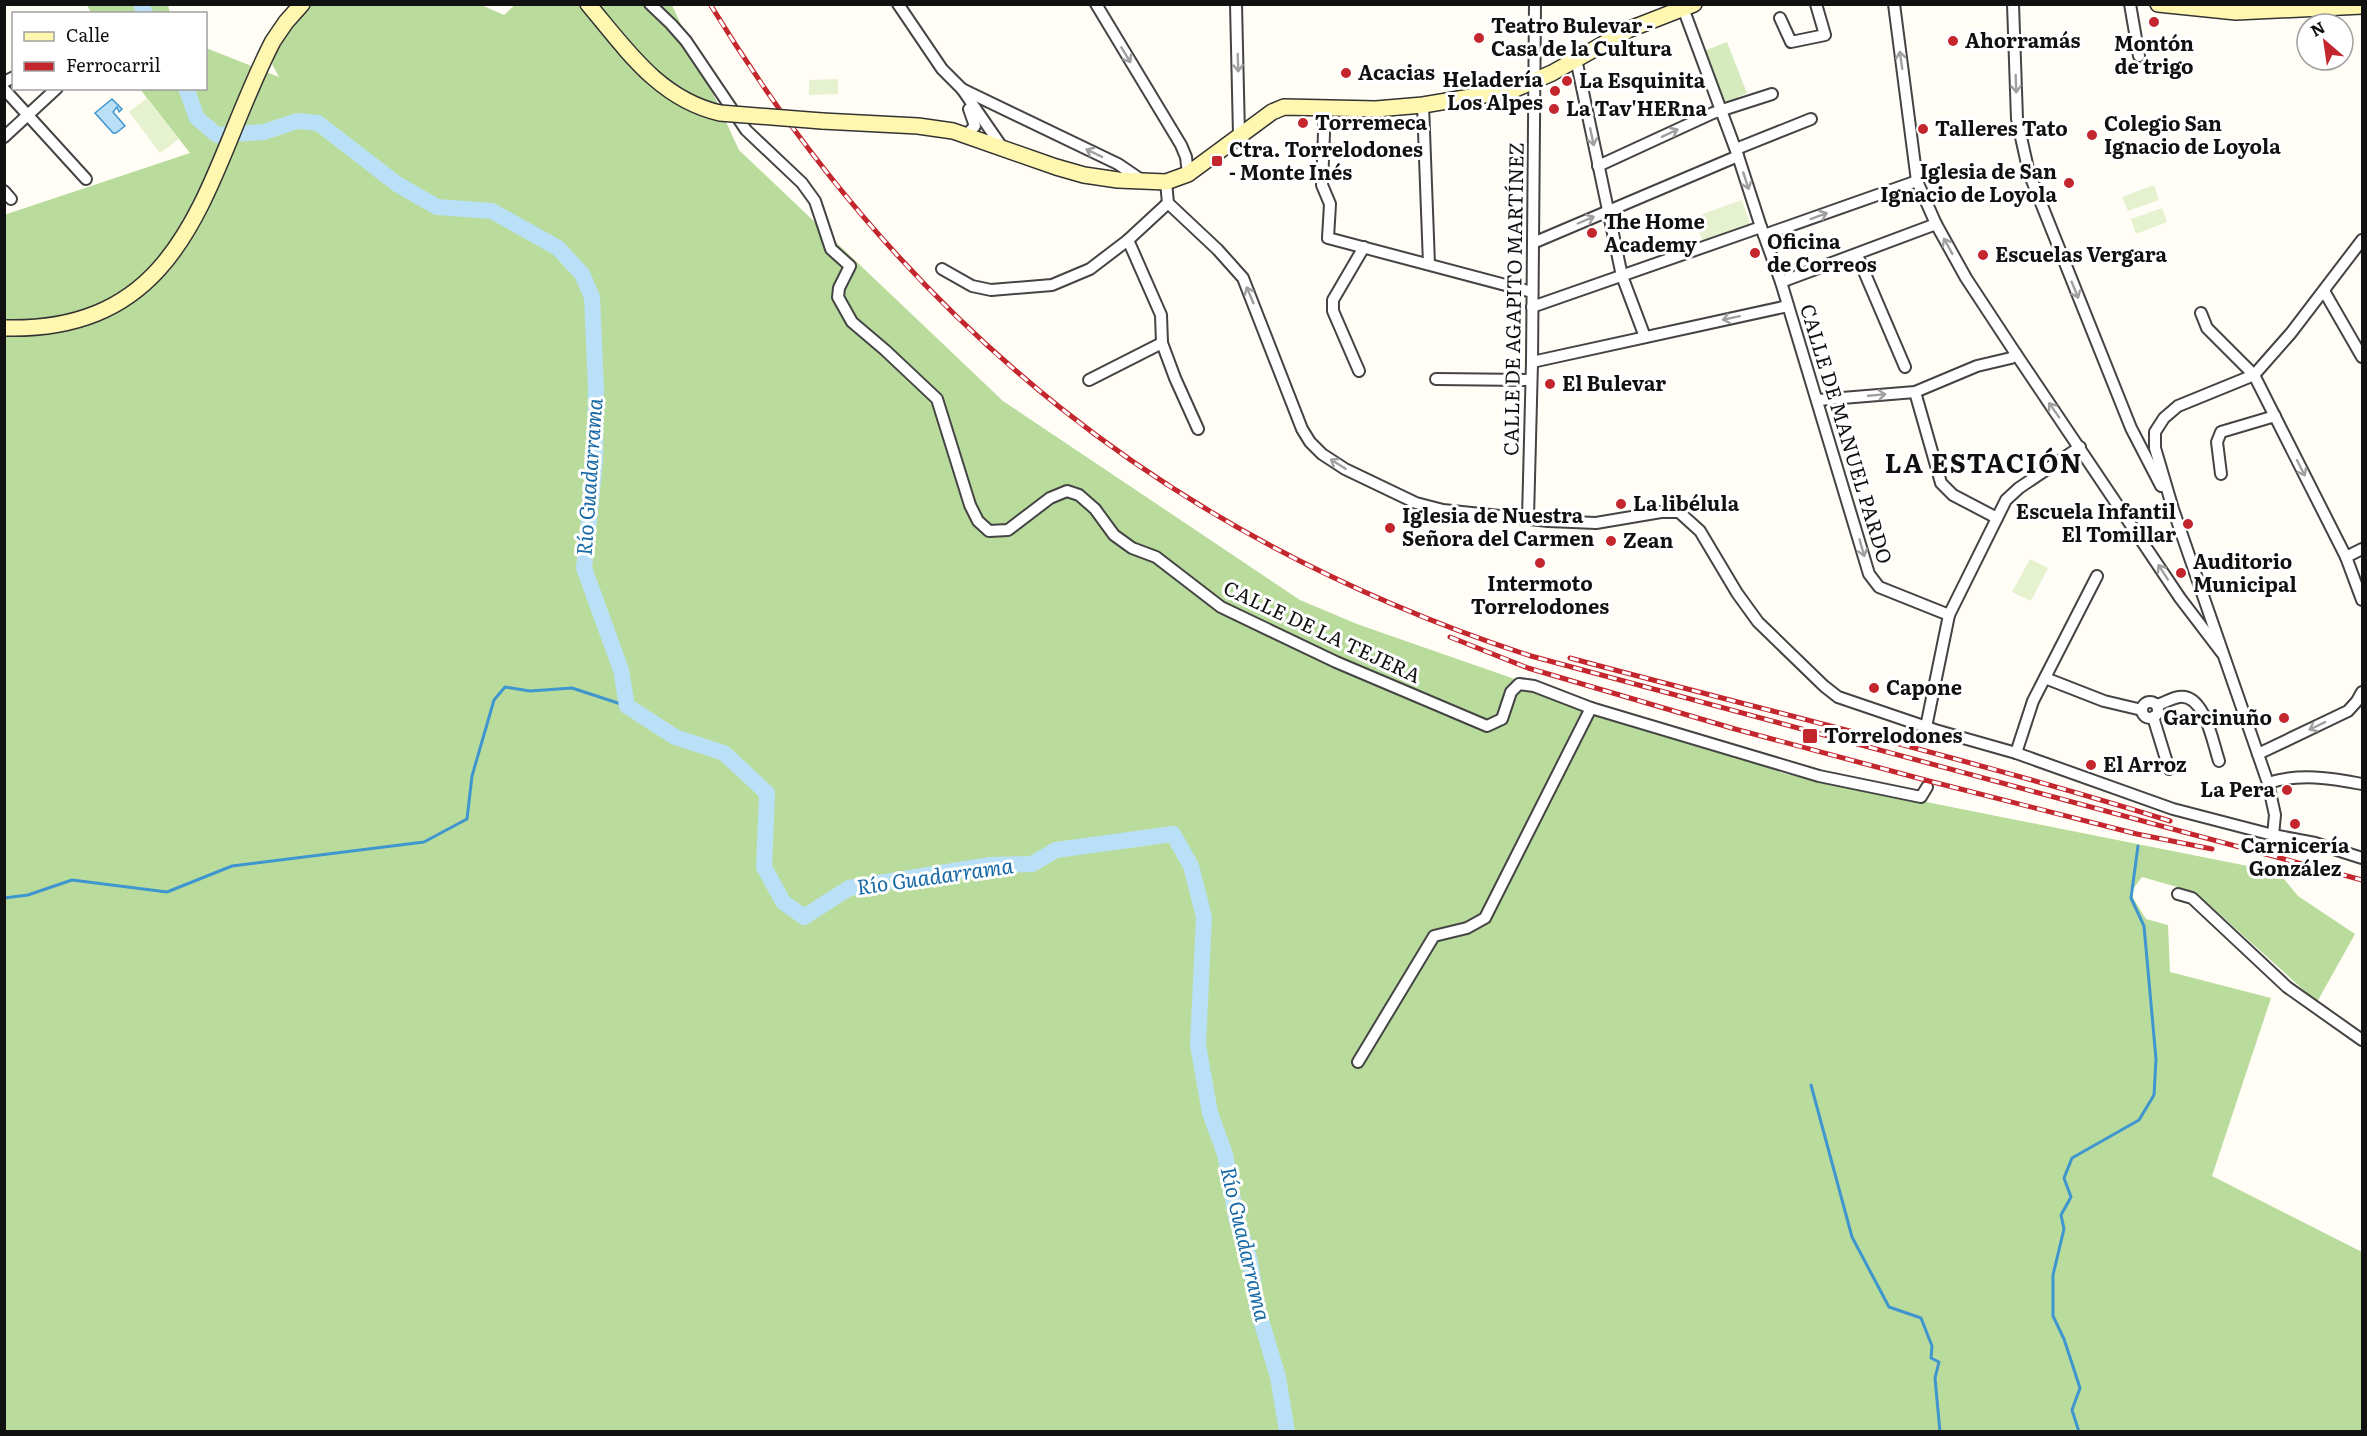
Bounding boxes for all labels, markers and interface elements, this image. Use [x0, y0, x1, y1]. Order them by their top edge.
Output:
place label: Teatro Bulevar - Casa de la Cultura [1491, 9, 1672, 62]
legend [12, 12, 207, 90]
north arrow [2295, 12, 2355, 72]
text: N [2306, 14, 2329, 42]
marker: Montón de trigo [2147, 15, 2161, 29]
text: Calle [66, 21, 109, 48]
place label: Ahorramás [1965, 24, 2080, 54]
place label: Montón de trigo [2114, 27, 2194, 80]
marker: Teatro Bulevar - Casa de la Cultura [1472, 31, 1486, 45]
marker: Ahorramás [1946, 34, 1960, 48]
one-way arrow [1121, 46, 1133, 63]
one-way arrow [1896, 50, 1907, 70]
text: Ferrocarril [66, 51, 160, 78]
one-way arrow [1232, 52, 1243, 72]
place label: Acacias [1358, 56, 1435, 86]
place label: Heladería Los Alpes [1443, 63, 1543, 116]
place label: La Esquinita [1579, 64, 1706, 94]
marker: Acacias [1339, 66, 1353, 80]
one-way arrow [2011, 73, 2022, 93]
marker: La Esquinita [1560, 74, 1574, 88]
marker: Heladería Los Alpes [1548, 84, 1562, 98]
place label: La Tav'HERna [1566, 92, 1707, 122]
marker: La Tav'HERna [1547, 102, 1561, 116]
place label: Torremeca [1315, 106, 1428, 136]
place label: Colegio San Ignacio de Loyola [2104, 107, 2281, 160]
place label: Talleres Tato [1935, 112, 2068, 142]
marker: Torremeca [1296, 116, 1310, 130]
marker: Talleres Tato [1916, 122, 1930, 136]
one-way arrow [1587, 127, 1598, 146]
one-way arrow [1661, 127, 1679, 138]
marker: Colegio San Ignacio de Loyola [2085, 128, 2099, 142]
place label: Ctra. Torrelodones - Monte Inés [1229, 133, 1423, 186]
street label: CALLE DE AGAPITO MARTÍNEZ [1494, 142, 1530, 456]
one-way arrow [1086, 146, 1104, 158]
marker: Ctra. Torrelodones - Monte Inés [1210, 154, 1224, 168]
place label: Iglesia de San Ignacio de Loyola [1880, 155, 2057, 208]
one-way arrow [1741, 171, 1752, 190]
marker: Iglesia de San Ignacio de Loyola [2062, 176, 2076, 190]
place label: The Home Academy [1604, 205, 1705, 258]
one-way arrow [1809, 209, 1828, 220]
one-way arrow [1577, 214, 1595, 225]
place label: Oficina de Correos [1767, 225, 1877, 278]
marker: The Home Academy [1585, 226, 1599, 240]
one-way arrow [1942, 238, 1953, 256]
place label: Escuelas Vergara [1995, 238, 2168, 268]
marker: Oficina de Correos [1748, 246, 1762, 260]
marker: Escuelas Vergara [1976, 248, 1990, 262]
one-way arrow [2071, 280, 2082, 298]
one-way arrow [1244, 287, 1255, 305]
street label: CALLE DE MANUEL PARDO [1794, 300, 1902, 567]
one-way arrow [1722, 313, 1741, 325]
place label: El Bulevar [1562, 367, 1666, 397]
marker: El Bulevar [1543, 377, 1557, 391]
one-way arrow [1866, 389, 1886, 400]
water label: Río Guadarrama [567, 397, 608, 557]
one-way arrow [2048, 402, 2060, 419]
district label: LA ESTACIÓN [1885, 442, 2083, 481]
one-way arrow [1330, 458, 1347, 471]
one-way arrow [2296, 459, 2307, 477]
place label: La libélula [1633, 487, 1740, 517]
place label: Escuela Infantil El Tomillar [2016, 495, 2176, 548]
marker: La libélula [1614, 497, 1628, 511]
place label: Iglesia de Nuestra Señora del Carmen [1402, 499, 1594, 552]
marker: Escuela Infantil El Tomillar [2181, 517, 2195, 531]
marker: Iglesia de Nuestra Señora del Carmen [1383, 521, 1397, 535]
place label: Zean [1623, 524, 1673, 554]
marker: Zean [1604, 534, 1618, 548]
one-way arrow [1857, 538, 1868, 557]
place label: Auditorio Municipal [2193, 545, 2297, 598]
marker: Intermoto Torrelodones [1533, 556, 1547, 570]
one-way arrow [2157, 564, 2169, 580]
marker: Auditorio Municipal [2174, 566, 2188, 580]
place label: Intermoto Torrelodones [1471, 567, 1609, 620]
street label: CALLE DE LA TEJERA [1219, 571, 1427, 689]
place label: Capone [1886, 671, 1962, 701]
marker: Capone [1867, 681, 1881, 695]
place label: Garcinuño [2163, 701, 2272, 731]
marker: Garcinuño [2277, 711, 2291, 725]
place label: Torrelodones [1824, 719, 1963, 749]
one-way arrow [2309, 720, 2327, 732]
marker: Torrelodones [1801, 727, 1819, 745]
place label: El Arroz [2103, 748, 2187, 778]
marker: El Arroz [2084, 758, 2098, 772]
place label: La Pera [2200, 773, 2275, 803]
marker: La Pera [2280, 783, 2294, 797]
marker: Carnicería González [2288, 817, 2302, 831]
place label: Carnicería González [2241, 829, 2350, 882]
water label: Río Guadarrama [854, 848, 1015, 901]
water label: Río Guadarrama [1215, 1163, 1280, 1324]

